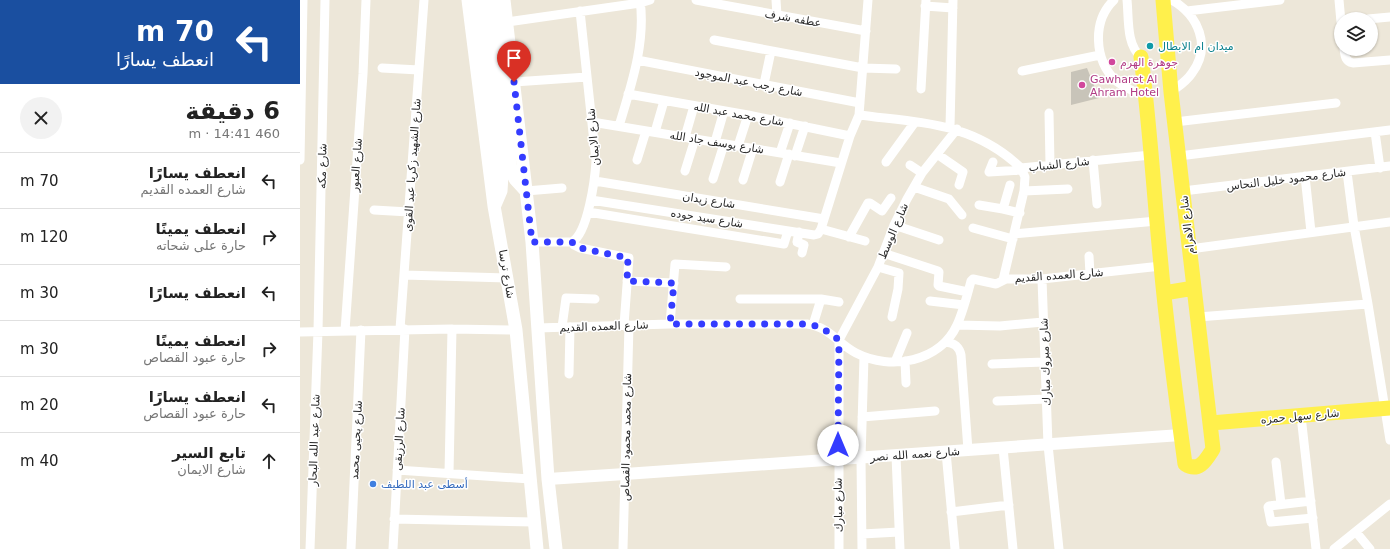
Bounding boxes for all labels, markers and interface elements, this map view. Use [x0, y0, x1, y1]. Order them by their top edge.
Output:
street label: عطفه شرف [764, 7, 822, 30]
map controls [1334, 12, 1378, 56]
button: layers [1334, 12, 1378, 56]
text: 70 m [136, 15, 214, 48]
icon: left [228, 16, 280, 68]
place label: ميدان ام الابطال [1158, 40, 1234, 53]
pin [497, 41, 531, 82]
marker: ميدان ام الابطال [1145, 41, 1155, 51]
icon: arrive [503, 47, 525, 69]
text: انعطف يسارًا [116, 49, 214, 70]
place label: جوهرة الهرم [1120, 56, 1178, 69]
marker: جوهرة الهرم [1107, 57, 1117, 67]
street label: شارع رجب عبد الموجود [694, 66, 804, 99]
place label: Gawharet Al Ahram Hotel [1090, 73, 1159, 99]
marker: Gawharet Al Ahram Hotel [1077, 80, 1087, 90]
button: close [20, 97, 62, 139]
text: 6 دقيقة [185, 97, 280, 125]
street label: شارع الشهيد زكريا عبد القوى [401, 98, 424, 232]
street label: شارع محمد عبد الله [693, 100, 785, 129]
street label: شارع الايمان [584, 107, 603, 166]
text: 460 m · 14:41 [189, 126, 280, 141]
street label: شارع يوسف جاد الله [669, 129, 765, 156]
street label: شارع العبور [348, 138, 365, 193]
street label: شارع مكه [316, 143, 329, 189]
street label: شارع الشباب [1028, 155, 1090, 174]
text: انعطف يسارًا [149, 164, 246, 182]
street label: شارع محمود خليل النحاس [1225, 166, 1347, 193]
icon: left [258, 170, 280, 192]
text: 70 m [20, 172, 59, 190]
text: شارع العمده القديم [141, 182, 246, 197]
street label: شارع زيدان [682, 190, 736, 211]
street label: شارع الاهرام [1177, 195, 1198, 255]
street label: شارع الوسط [876, 201, 911, 261]
street label: شارع سيد جوده [670, 206, 744, 231]
text: انعطف يمينًا [155, 220, 246, 238]
icon: right [258, 226, 280, 248]
text: 120 m [20, 228, 68, 246]
text: حارة على شحاته [156, 238, 246, 253]
street label: شارع ترسا [496, 249, 517, 300]
street label: شارع العمده القديم [1014, 266, 1104, 285]
icon: left [258, 282, 280, 304]
text: 30 m [20, 284, 59, 302]
text: انعطف يسارًا [149, 284, 246, 302]
street label: شارع العمده القديم [559, 318, 649, 335]
street label: شارع مبروك مبارك [1037, 318, 1054, 406]
text: انعطف يمينًا [155, 332, 246, 350]
icon: right [258, 338, 280, 360]
text: 30 m [20, 340, 59, 358]
text: حارة عبود القصاص [143, 350, 246, 365]
street label: شارع محمد محمود القصاص [619, 373, 634, 501]
text: انعطف يسارًا [149, 388, 246, 406]
icon: left [258, 394, 280, 416]
street label: شارع عبد الله البحار [306, 394, 323, 487]
text: 20 m [20, 396, 59, 414]
street label: شارع يحيى محمد [348, 400, 365, 480]
text: حارة عبود القصاص [143, 406, 246, 421]
street label: شارع الرزيقى [391, 407, 408, 471]
street label: شارع سهل حمزه [1260, 407, 1340, 426]
position arrow [817, 424, 859, 466]
text: تابع السير [172, 444, 246, 462]
street label: شارع نعمه الله نصر [869, 445, 960, 464]
icon: ahead [258, 450, 280, 472]
text: 40 m [20, 452, 59, 470]
text: شارع الايمان [177, 462, 246, 477]
place label: أسطى عبد اللطيف [381, 477, 468, 491]
street label: شارع مبارك [832, 477, 845, 533]
marker: أسطى عبد اللطيف [368, 479, 378, 489]

